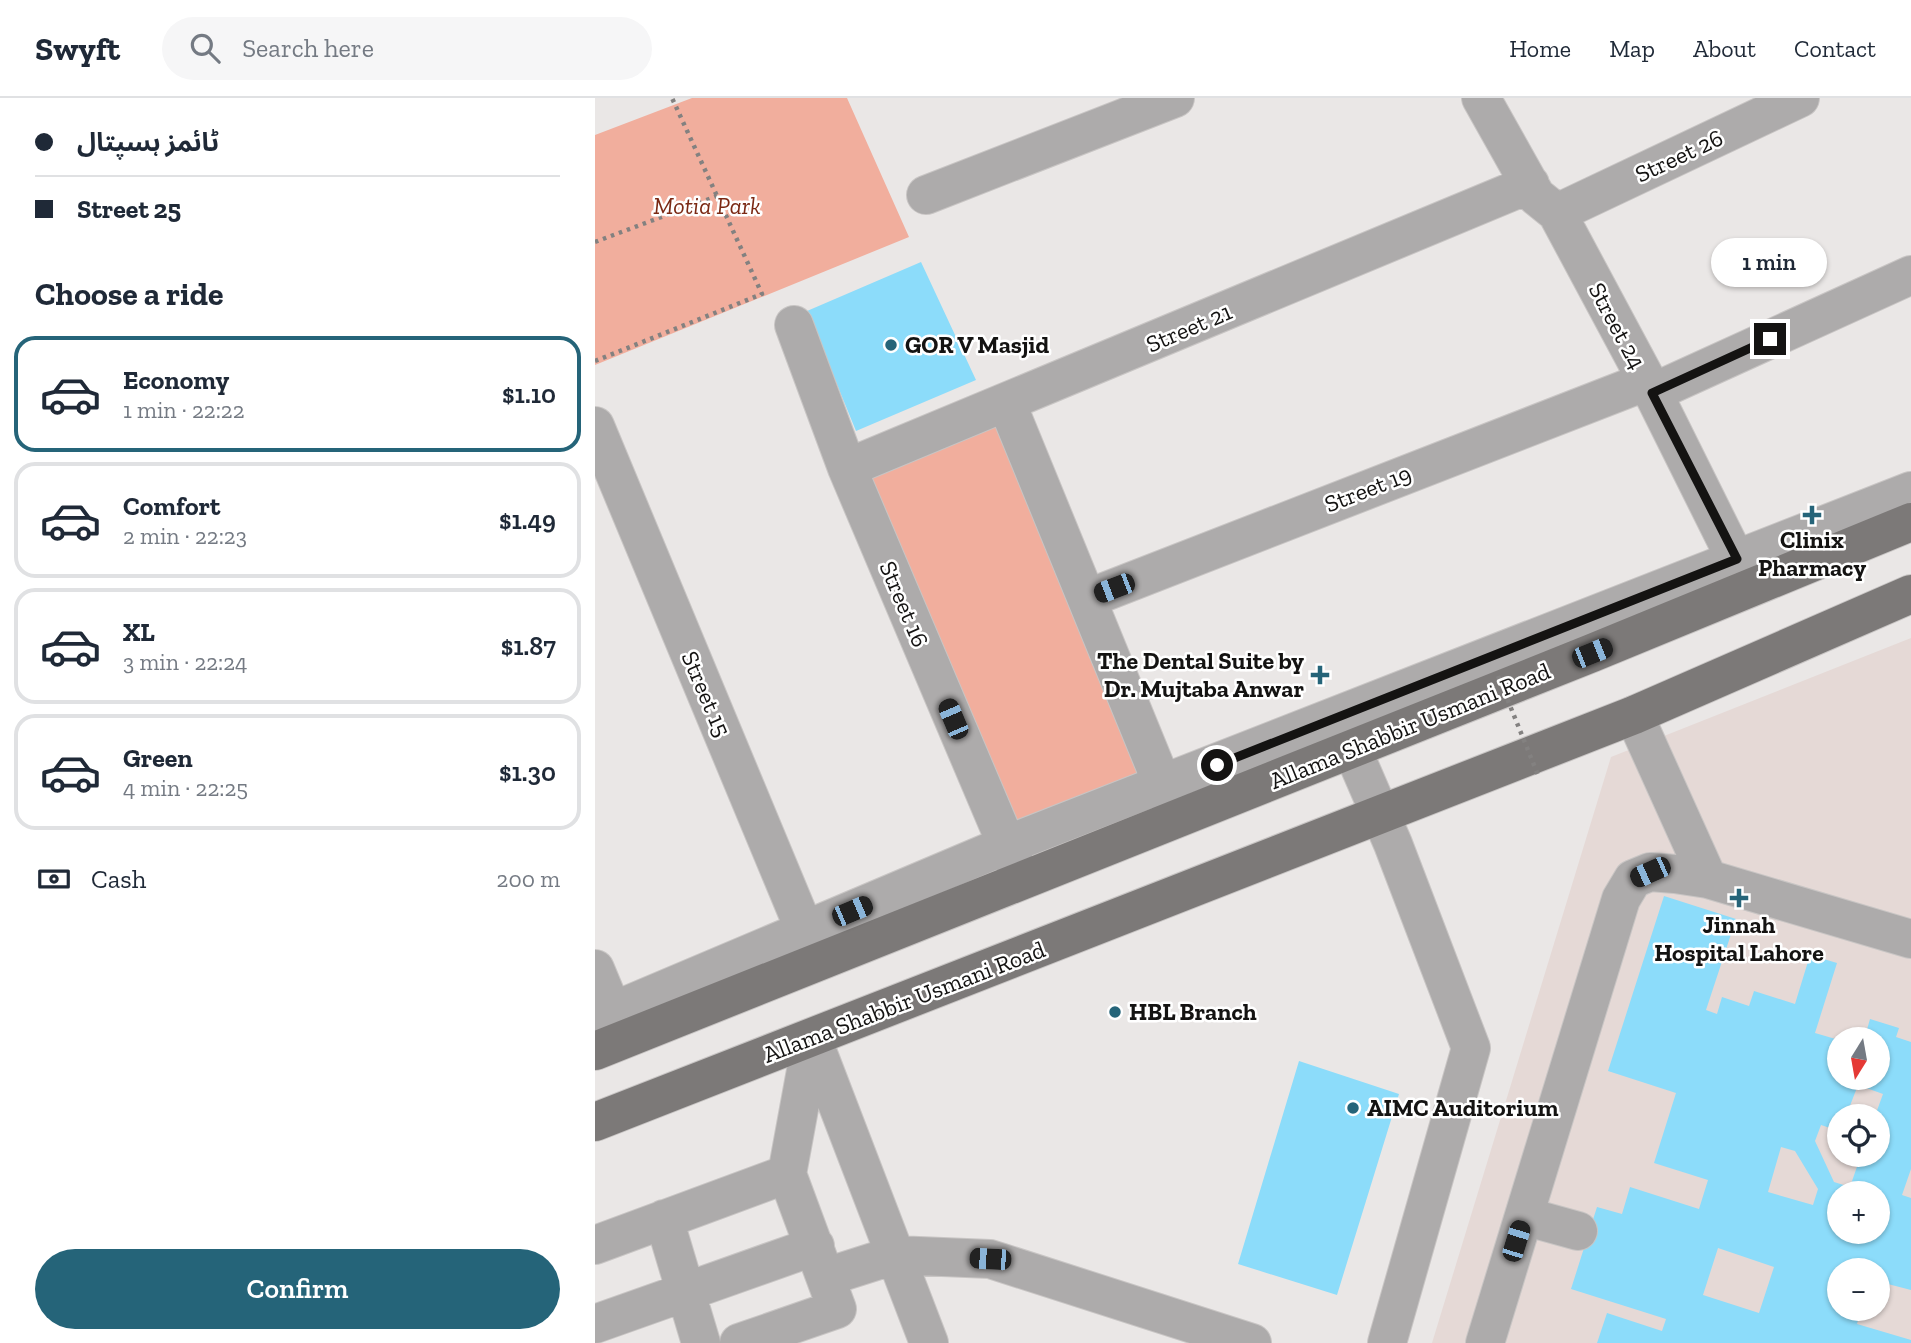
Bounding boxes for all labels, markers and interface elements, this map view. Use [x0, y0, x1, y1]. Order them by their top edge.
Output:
search box [162, 17, 652, 80]
text: Swyft [35, 29, 120, 68]
icon: search [186, 29, 224, 67]
text: Search here [242, 32, 374, 64]
text: Home [1509, 34, 1571, 63]
text: Map [1609, 34, 1655, 63]
text: About [1693, 34, 1756, 63]
text: Contact [1794, 34, 1876, 63]
street label: Street 26 [1630, 123, 1727, 189]
text: ٹائمز ہسپتال [77, 126, 219, 158]
park label: Motia Park [653, 191, 761, 220]
text: Street 25 [77, 193, 181, 225]
callout: 1 min [1712, 238, 1828, 286]
text: 1 min [1742, 248, 1796, 276]
text: Choose a ride [35, 275, 223, 313]
street label: Street 24 [1583, 277, 1652, 374]
street label: Street 21 [1142, 297, 1236, 359]
route end [1754, 323, 1786, 355]
place label: GOR V Masjid [905, 330, 1049, 359]
marker: GOR V Masjid [883, 337, 899, 353]
icon: car [39, 363, 102, 426]
text: Economy [123, 364, 229, 396]
text: $1.10 [502, 378, 556, 410]
text: 1 min · 22:22 [123, 396, 245, 424]
street label: Street 19 [1320, 459, 1415, 518]
icon: car [39, 489, 102, 552]
text: Comfort [123, 490, 220, 522]
text: $1.49 [499, 504, 556, 536]
marker: Clinix Pharmacy [1804, 507, 1820, 523]
text: 2 min · 22:23 [123, 522, 247, 550]
place label: Clinix Pharmacy [1758, 525, 1866, 582]
street label: Street 16 [873, 556, 936, 651]
car [1091, 571, 1138, 605]
icon: car [39, 615, 102, 678]
text: XL [123, 616, 155, 648]
text: $1.87 [501, 630, 556, 662]
car [1569, 635, 1616, 671]
place label: The Dental Suite by Dr. Mujtaba Anwar [1097, 646, 1304, 703]
street label: Street 15 [675, 647, 737, 741]
text: 3 min · 22:24 [123, 648, 248, 676]
street label: Allama Shabbir Usmani Road [1265, 656, 1554, 795]
marker: The Dental Suite by Dr. Mujtaba Anwar [1310, 665, 1330, 685]
car [936, 696, 971, 742]
icon: car [39, 741, 102, 804]
text: Green [123, 742, 193, 774]
route start [1201, 749, 1233, 781]
text: $1.30 [499, 756, 556, 788]
text: 4 min · 22:25 [123, 774, 248, 802]
car [1627, 854, 1674, 890]
icon: cash [35, 860, 73, 898]
text: Cash [91, 863, 146, 895]
text: 200 m [497, 865, 560, 893]
marker: Jinnah Hospital Lahore [1729, 888, 1749, 908]
car [829, 893, 876, 929]
place label: Jinnah Hospital Lahore [1654, 910, 1824, 967]
street label: Allama Shabbir Usmani Road [759, 934, 1049, 1069]
place label: HBL Branch [1129, 997, 1257, 1026]
marker: HBL Branch [1107, 1004, 1123, 1020]
north arrow [1827, 1027, 1890, 1090]
map controls [1827, 1027, 1890, 1321]
place label: AIMC Auditorium [1367, 1093, 1558, 1122]
marker: AIMC Auditorium [1345, 1100, 1361, 1116]
button: locate [1827, 1104, 1890, 1167]
button: + [1827, 1181, 1890, 1244]
car [1500, 1218, 1533, 1264]
car [969, 1247, 1012, 1271]
button: Confirm [35, 1249, 560, 1329]
button: − [1827, 1258, 1890, 1321]

